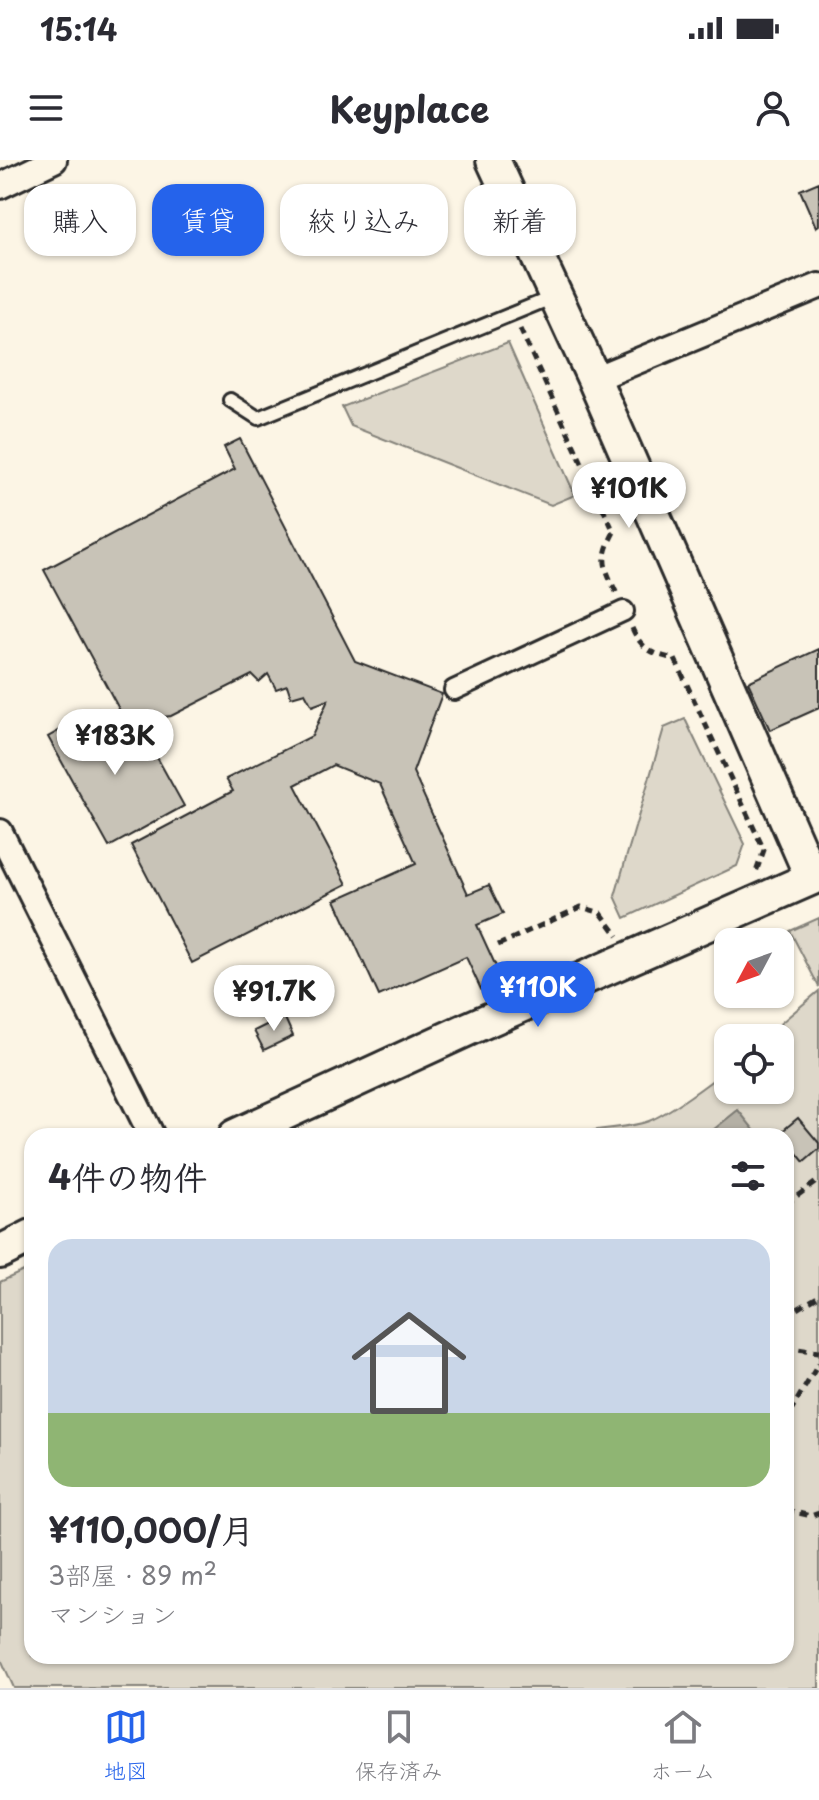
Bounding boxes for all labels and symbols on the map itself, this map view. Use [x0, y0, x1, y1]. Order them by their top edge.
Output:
pin: ¥101K [573, 462, 685, 530]
pin: ¥183K [59, 709, 171, 777]
north arrow [714, 928, 794, 1008]
pin: ¥110K [482, 961, 594, 1029]
pin: ¥91.7K [209, 965, 339, 1033]

